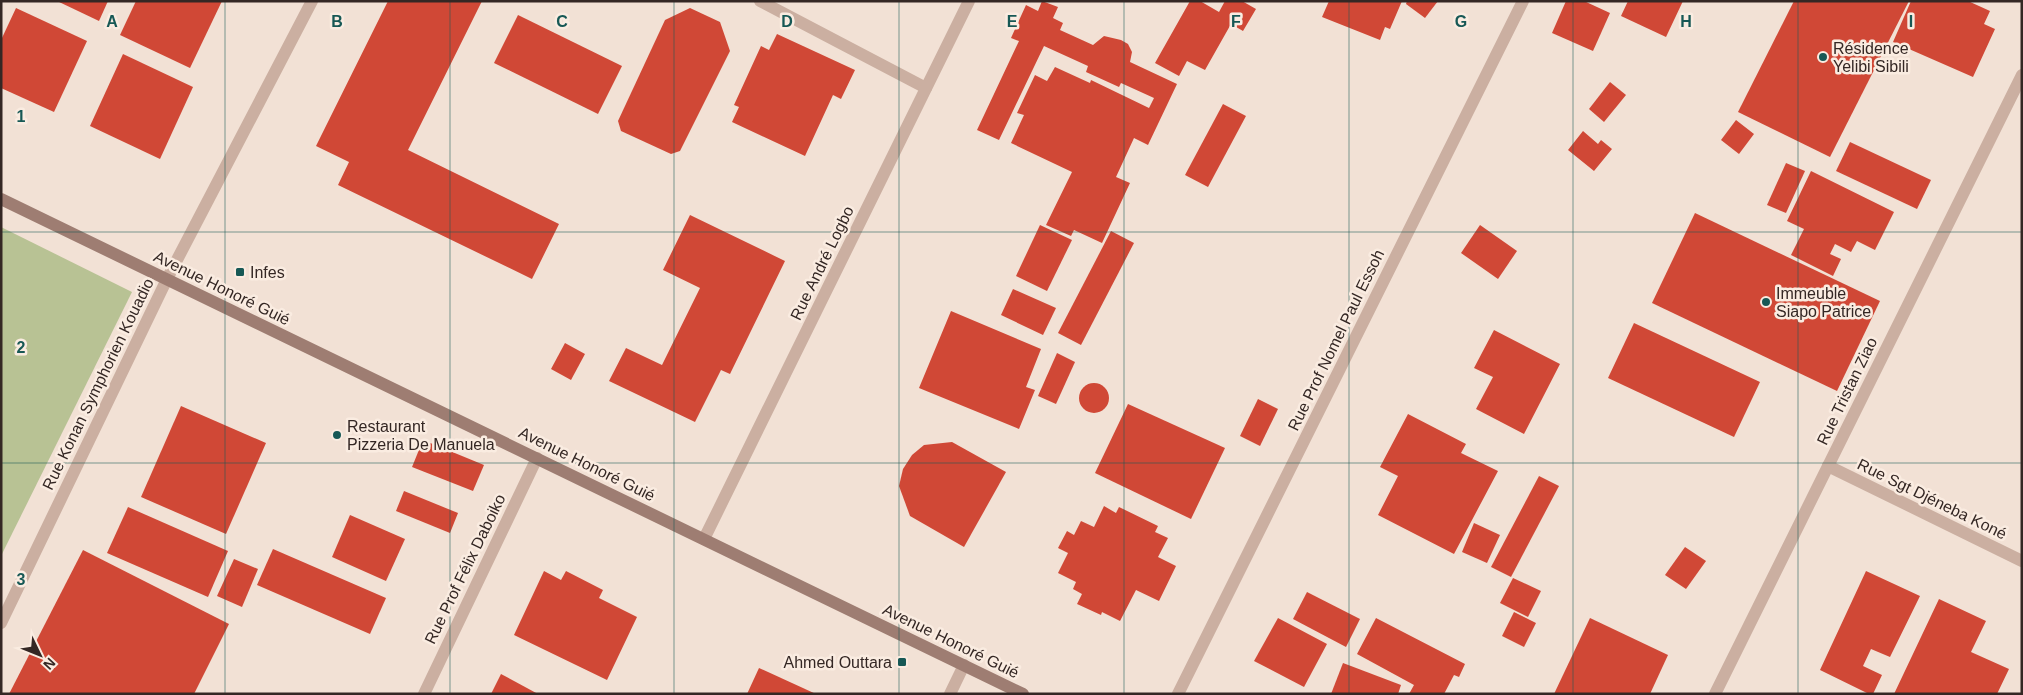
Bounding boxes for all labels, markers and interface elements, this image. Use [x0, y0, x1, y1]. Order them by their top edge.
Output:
text: A [106, 13, 118, 30]
text: B [331, 13, 343, 30]
text: C [556, 13, 568, 30]
text: D [781, 13, 793, 30]
text: E [1007, 13, 1018, 30]
text: F [1231, 13, 1241, 30]
text: G [1455, 13, 1467, 30]
text: H [1680, 13, 1692, 30]
text: I [1909, 13, 1913, 30]
place label: Résidence Yelibi Sibili [1833, 40, 1909, 75]
marker: Résidence Yelibi Sibili [1817, 51, 1829, 63]
text: 1 [17, 108, 26, 125]
street label: Rue André Logbo [787, 203, 857, 323]
street label: Rue Prof Nomel Paul Essoh [1285, 247, 1387, 433]
street label: Avenue Honoré Guié [151, 248, 293, 328]
place label: Infes [250, 264, 285, 281]
marker: Infes [234, 266, 246, 278]
street label: Rue Konan Symphorien Kouadio [39, 275, 157, 492]
place label: Immeuble Siapo Patrice [1776, 285, 1871, 320]
marker: Immeuble Siapo Patrice [1760, 296, 1772, 308]
street label: Rue Tristan Ziao [1814, 334, 1880, 447]
text: 2 [17, 339, 26, 356]
place label: Restaurant Pizzeria De Manuela [347, 418, 495, 453]
street label: Avenue Honoré Guié [516, 424, 658, 504]
marker: Restaurant Pizzeria De Manuela [331, 429, 343, 441]
street label: Rue Sgt Djéneba Koné [1855, 455, 2009, 543]
street label: Rue Prof Félix Daboiko [421, 491, 509, 647]
text: 3 [17, 571, 26, 588]
street label: Avenue Honoré Guié [880, 601, 1022, 681]
north arrow [15, 630, 65, 680]
place label: Ahmed Outtara [784, 654, 892, 671]
text: N [40, 655, 59, 673]
marker: Ahmed Outtara [896, 656, 908, 668]

